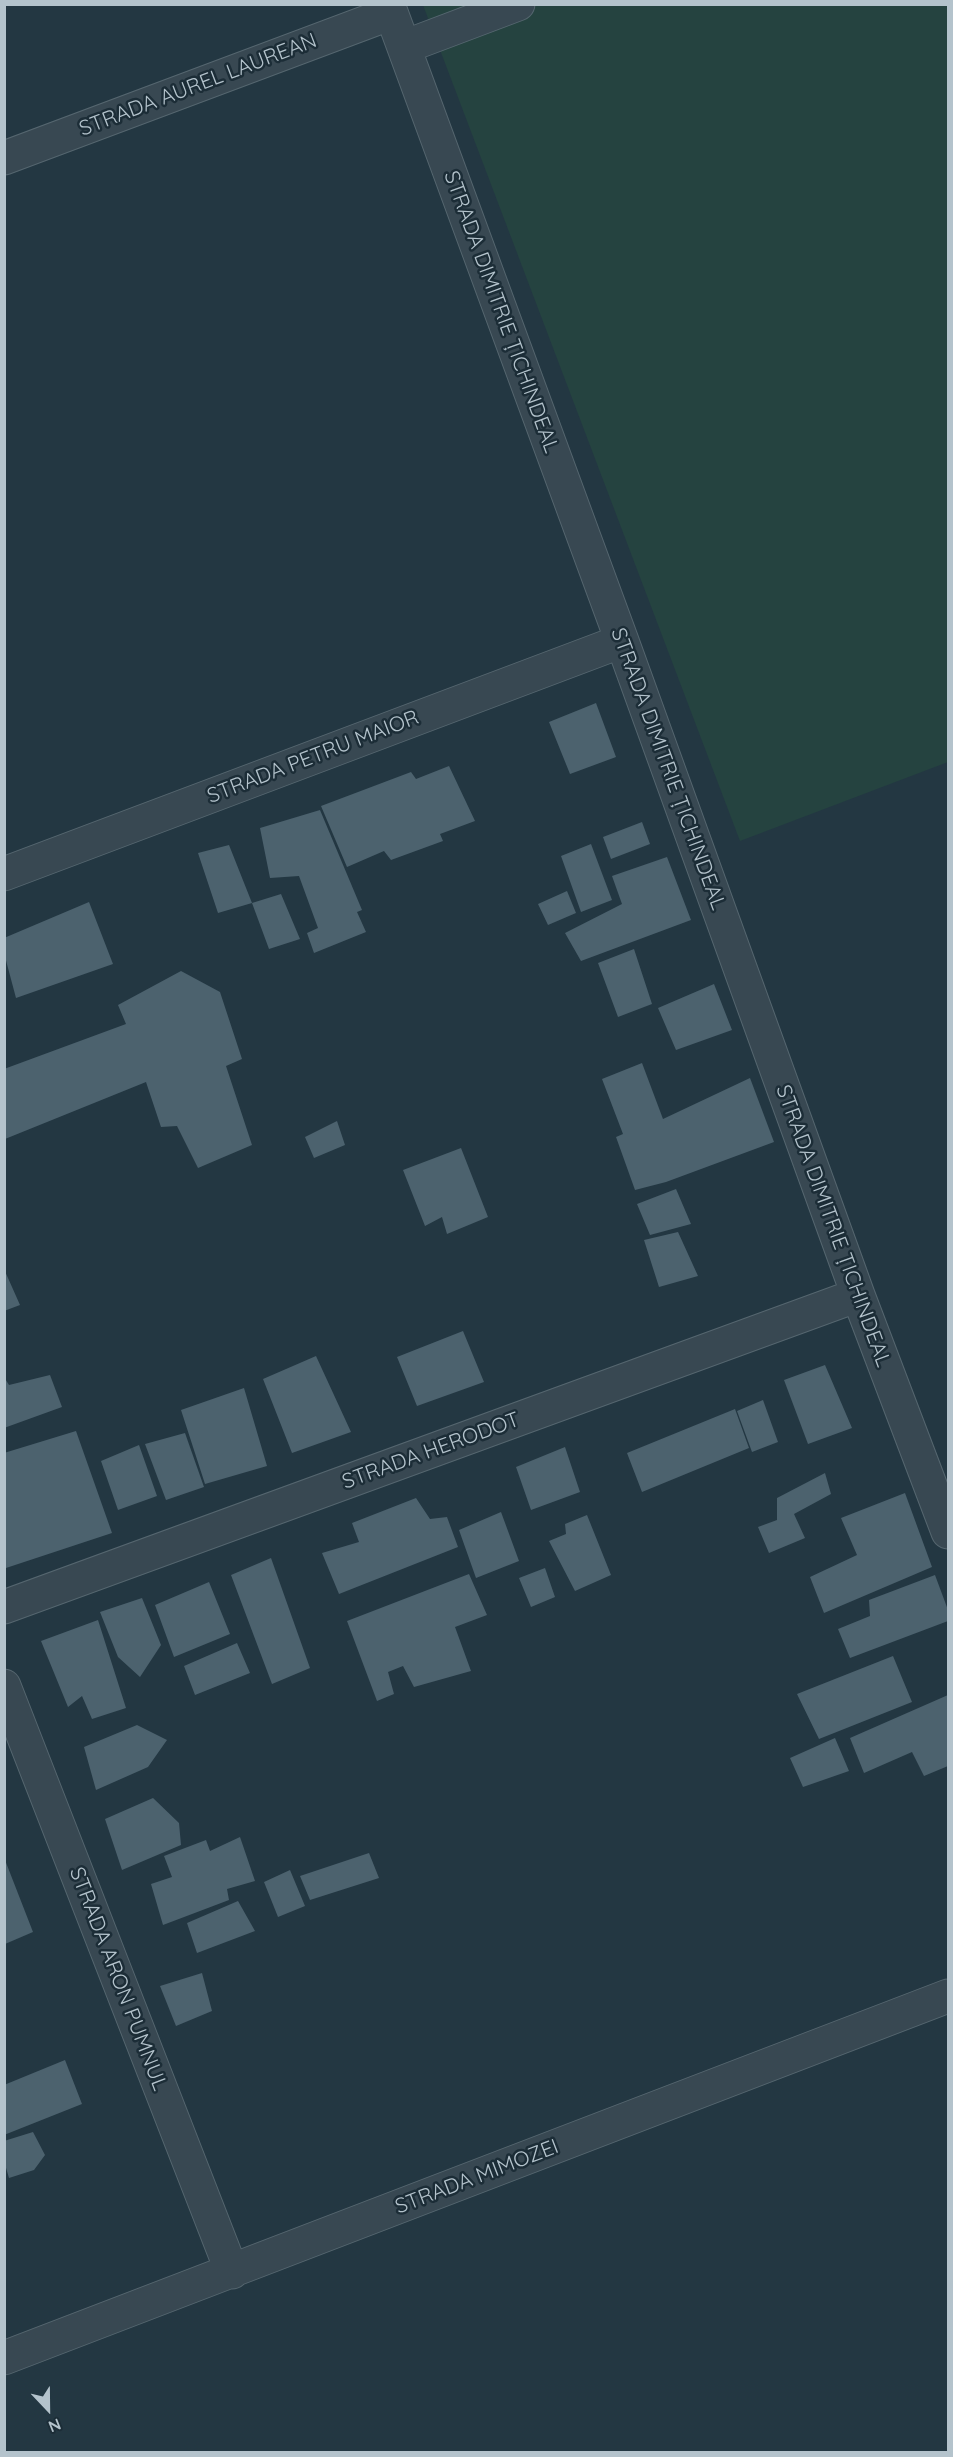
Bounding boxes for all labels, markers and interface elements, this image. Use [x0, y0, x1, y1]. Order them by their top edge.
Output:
street label: STRADA AUREL LAUREAN [76, 28, 320, 142]
street label: STRADA DIMITRIE ȚICHINDEAL [438, 168, 564, 456]
street label: STRADA DIMITRIE ȚICHINDEAL [605, 625, 731, 913]
street label: STRADA PETRU MAIOR [204, 705, 422, 809]
street label: STRADA DIMITRIE ȚICHINDEAL [770, 1082, 896, 1370]
street label: STRADA HERODOT [339, 1407, 523, 1495]
street label: STRADA ARON PUMNUL [64, 1864, 172, 2094]
street label: STRADA MIMOZEI [392, 2134, 562, 2220]
north arrow [18, 2379, 78, 2439]
text: N [46, 2414, 64, 2437]

